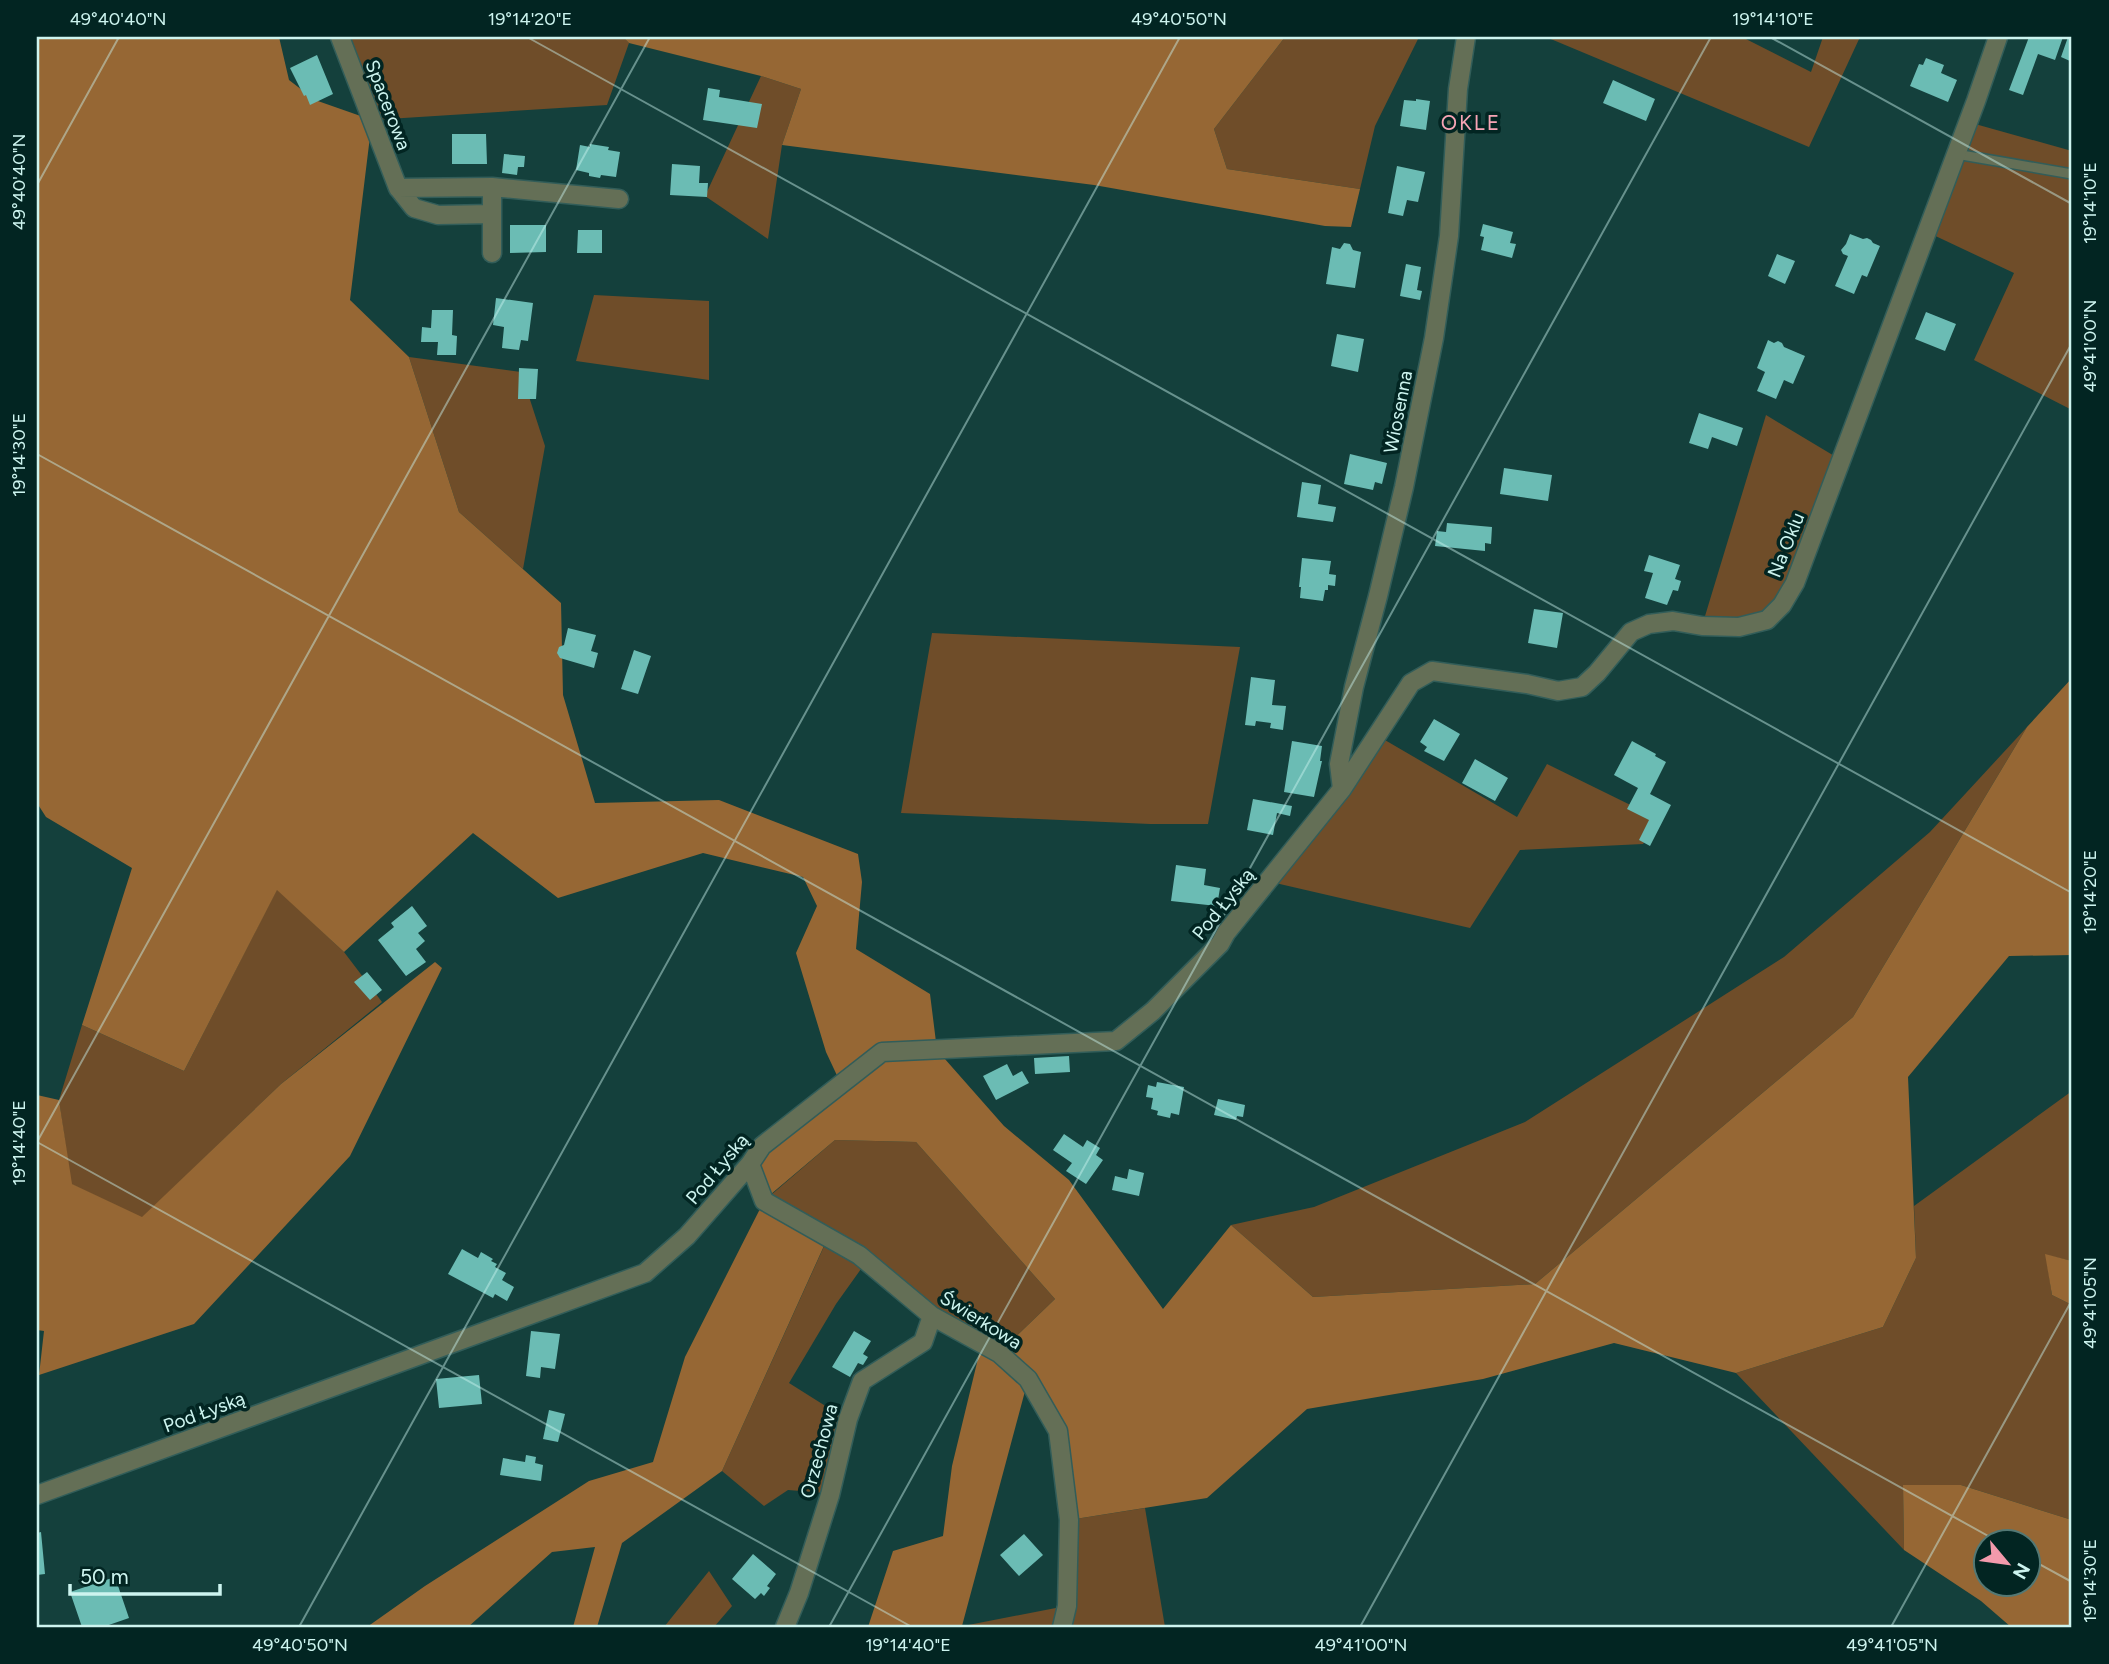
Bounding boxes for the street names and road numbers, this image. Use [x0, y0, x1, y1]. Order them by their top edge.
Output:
street label: Spacerowa [360, 57, 416, 153]
street label: Wiosenna [1379, 369, 1417, 455]
street label: Na Oklu [1763, 509, 1809, 581]
street label: Pod Łyską [1187, 864, 1259, 944]
street label: Pod Łyską [681, 1129, 753, 1209]
street label: Świerkowa [936, 1286, 1026, 1354]
street label: Pod Łyską [160, 1387, 248, 1437]
street label: Orzechowa [795, 1401, 843, 1501]

